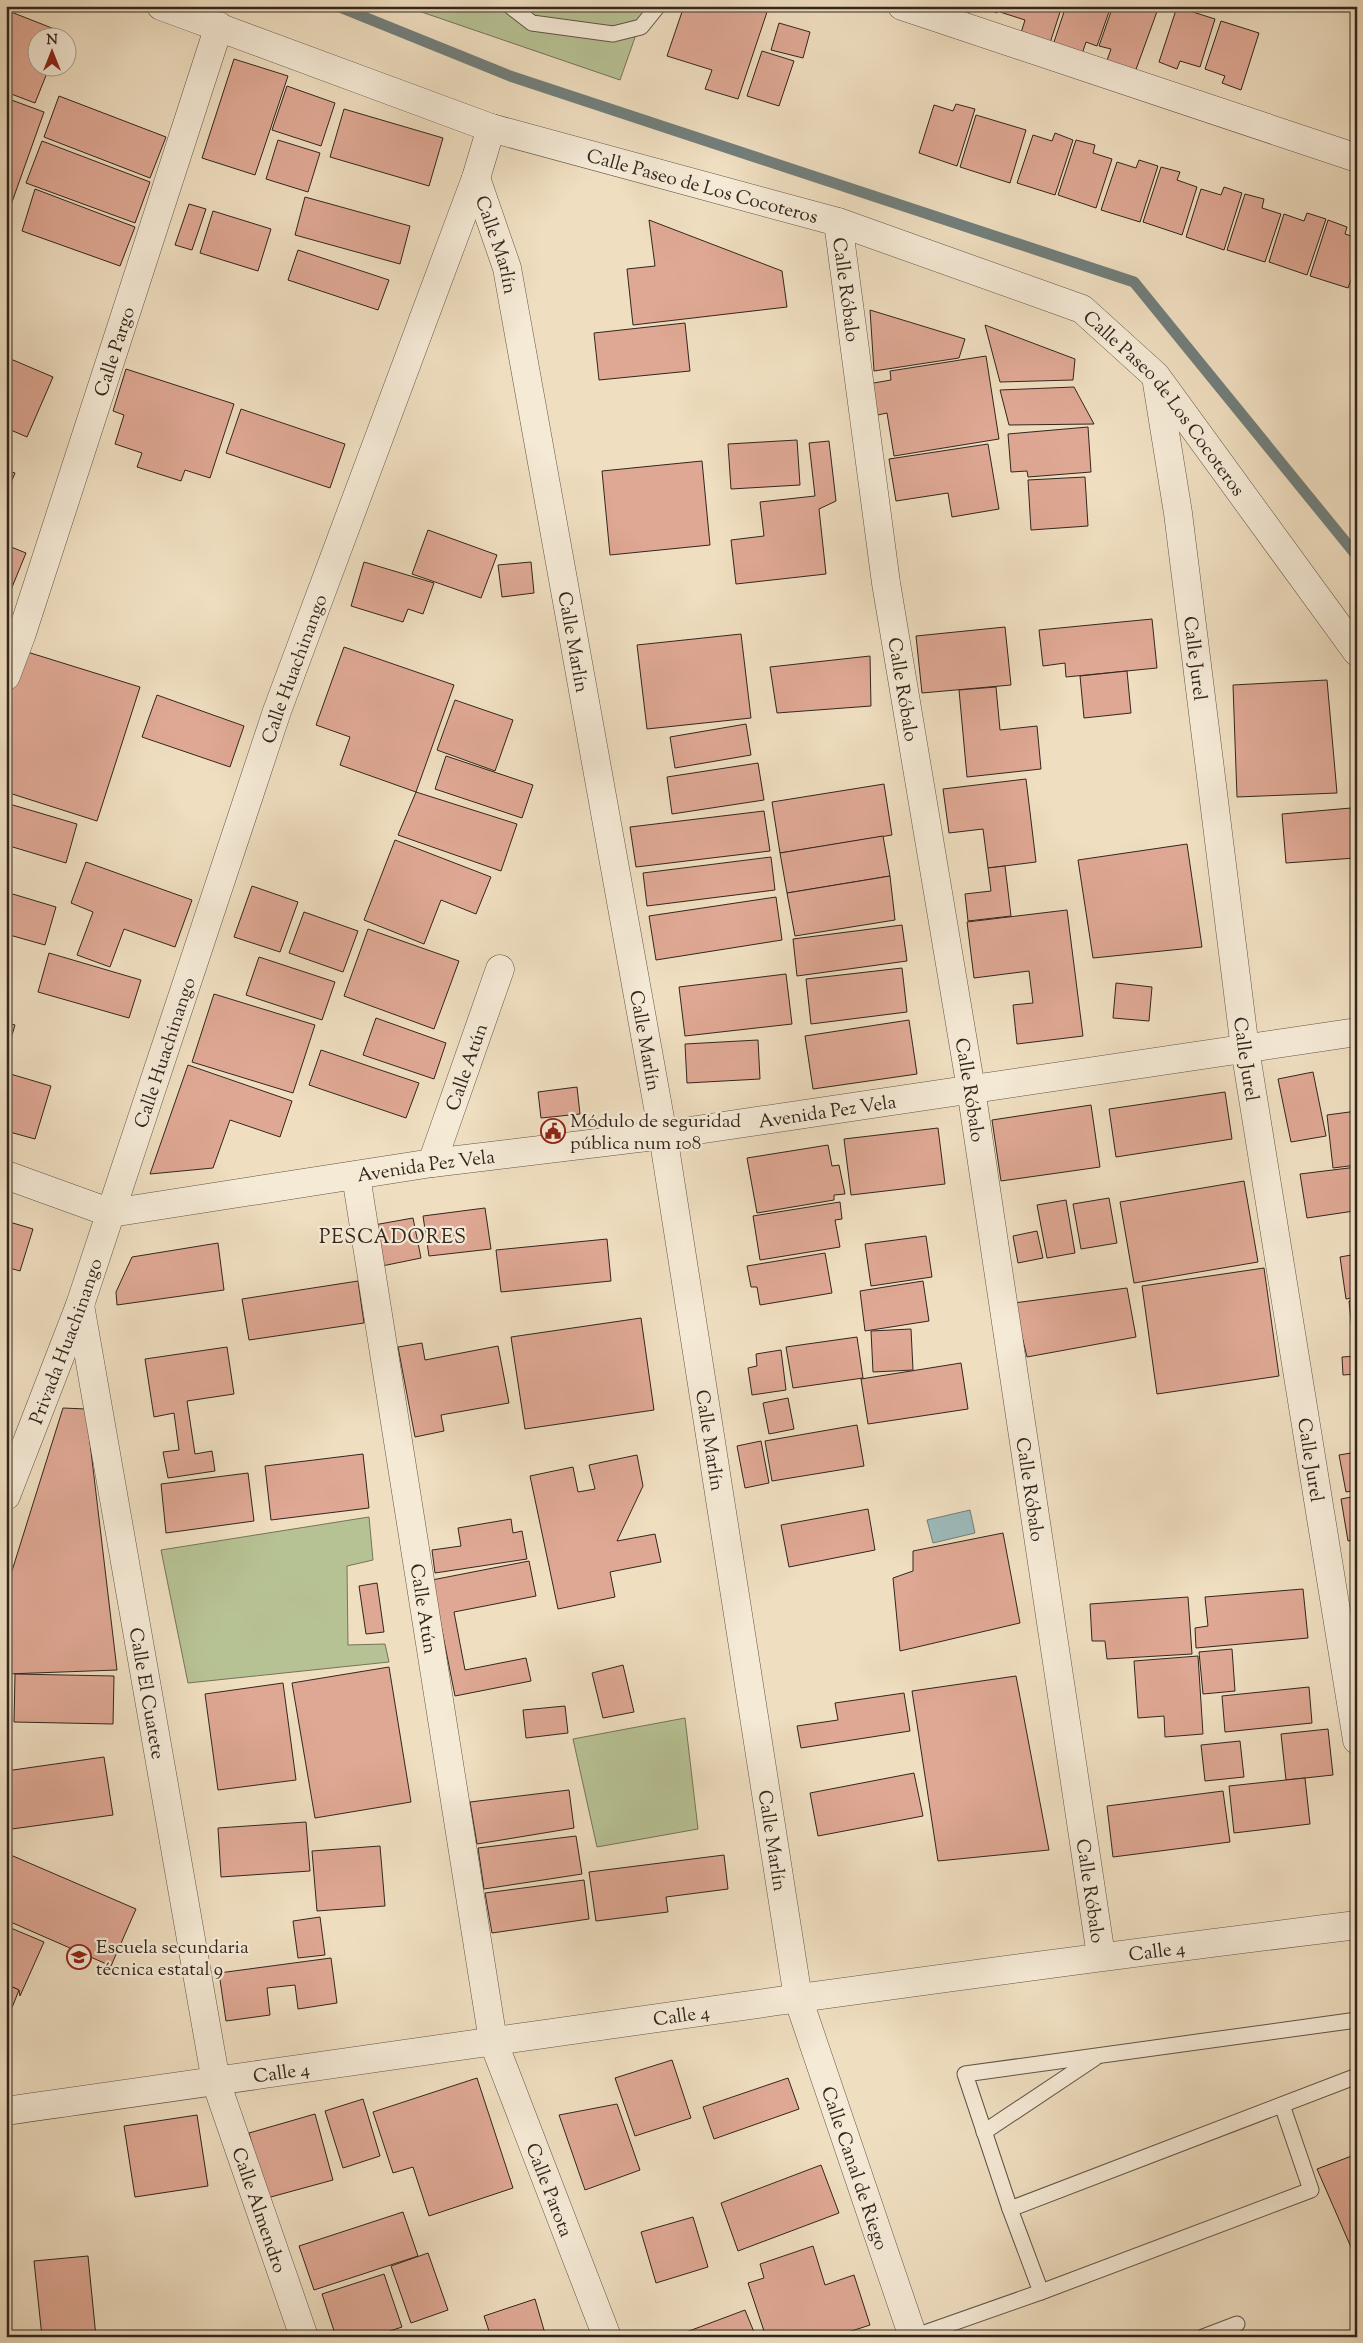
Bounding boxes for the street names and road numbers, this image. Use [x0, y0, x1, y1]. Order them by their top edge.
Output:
street label: Calle Paseo de Los Cocoteros [583, 144, 821, 232]
street label: Calle Marlín [467, 192, 522, 296]
street label: Calle Róbalo [824, 236, 865, 344]
street label: Calle Pargo [89, 304, 143, 400]
street label: Calle Paseo de Los Cocoteros [1076, 305, 1250, 503]
street label: Calle Marlín [549, 590, 594, 695]
street label: Calle Huachinango [256, 591, 335, 748]
street label: Calle Jurel [1175, 615, 1212, 702]
street label: Calle Róbalo [879, 636, 923, 744]
street label: Calle Huachinango [129, 974, 204, 1132]
street label: Calle Marlín [621, 988, 666, 1094]
street label: Calle Jurel [1225, 1016, 1264, 1103]
street label: Calle Atún [440, 1020, 496, 1115]
street label: Calle Róbalo [947, 1036, 990, 1144]
street label: Avenida Pez Vela [757, 1090, 898, 1137]
street label: Avenida Pez Vela [355, 1144, 497, 1191]
street label: Privada Huachinango [24, 1255, 111, 1429]
street label: Calle Marlín [687, 1388, 729, 1493]
street label: Calle Jurel [1289, 1416, 1329, 1504]
street label: Calle Róbalo [1007, 1436, 1050, 1544]
street label: Calle Atún [402, 1562, 443, 1656]
street label: Calle El Cuatete [121, 1626, 170, 1762]
street label: Calle Marlín [750, 1788, 792, 1893]
street label: Calle Róbalo [1068, 1837, 1110, 1945]
street label: Calle 4 [1127, 1936, 1187, 1970]
street label: Calle 4 [652, 2000, 712, 2034]
street label: Calle 4 [252, 2057, 312, 2091]
street label: Calle Canal de Riego [813, 2083, 894, 2254]
street label: Calle Parota [518, 2139, 578, 2242]
street label: Calle Almendro [224, 2144, 292, 2277]

